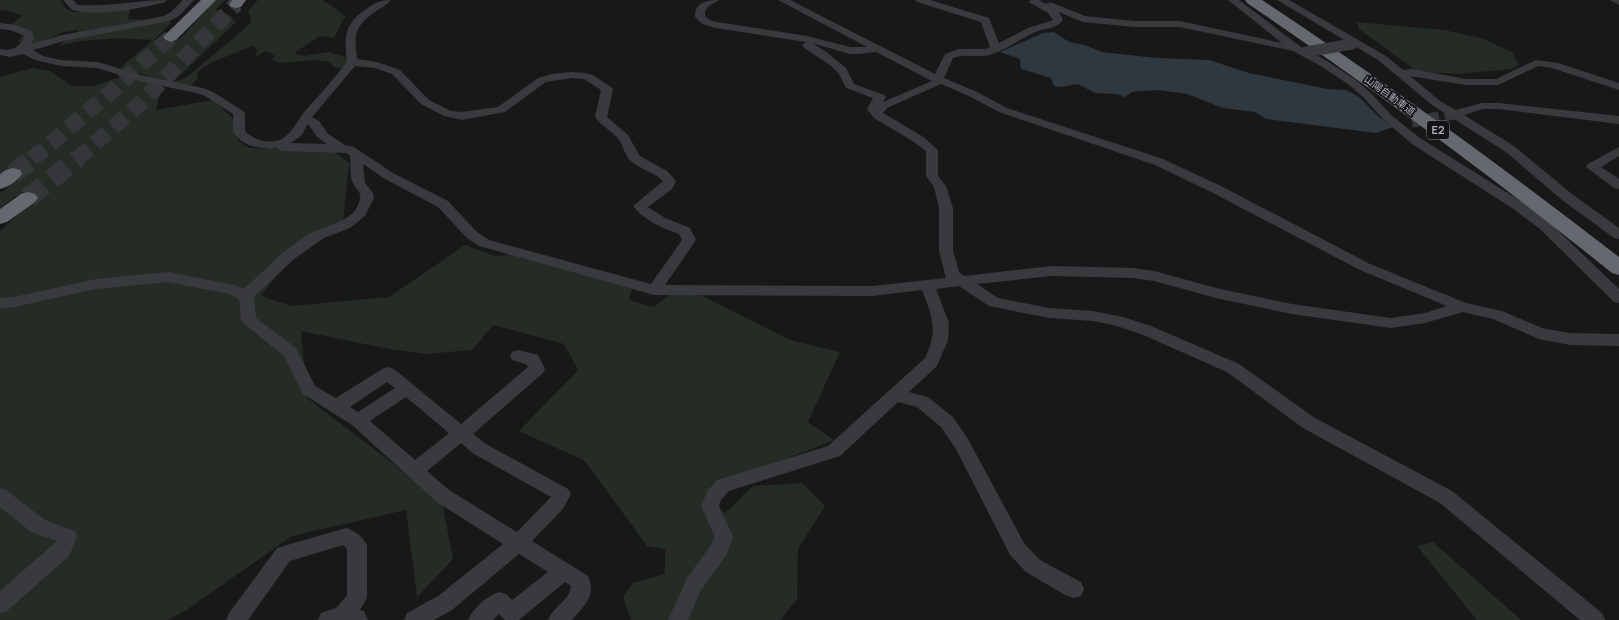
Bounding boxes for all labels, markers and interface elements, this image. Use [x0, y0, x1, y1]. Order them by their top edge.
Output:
street label: 山陽自動車道 [1362, 72, 1418, 118]
road number: E2 [1427, 121, 1449, 139]

